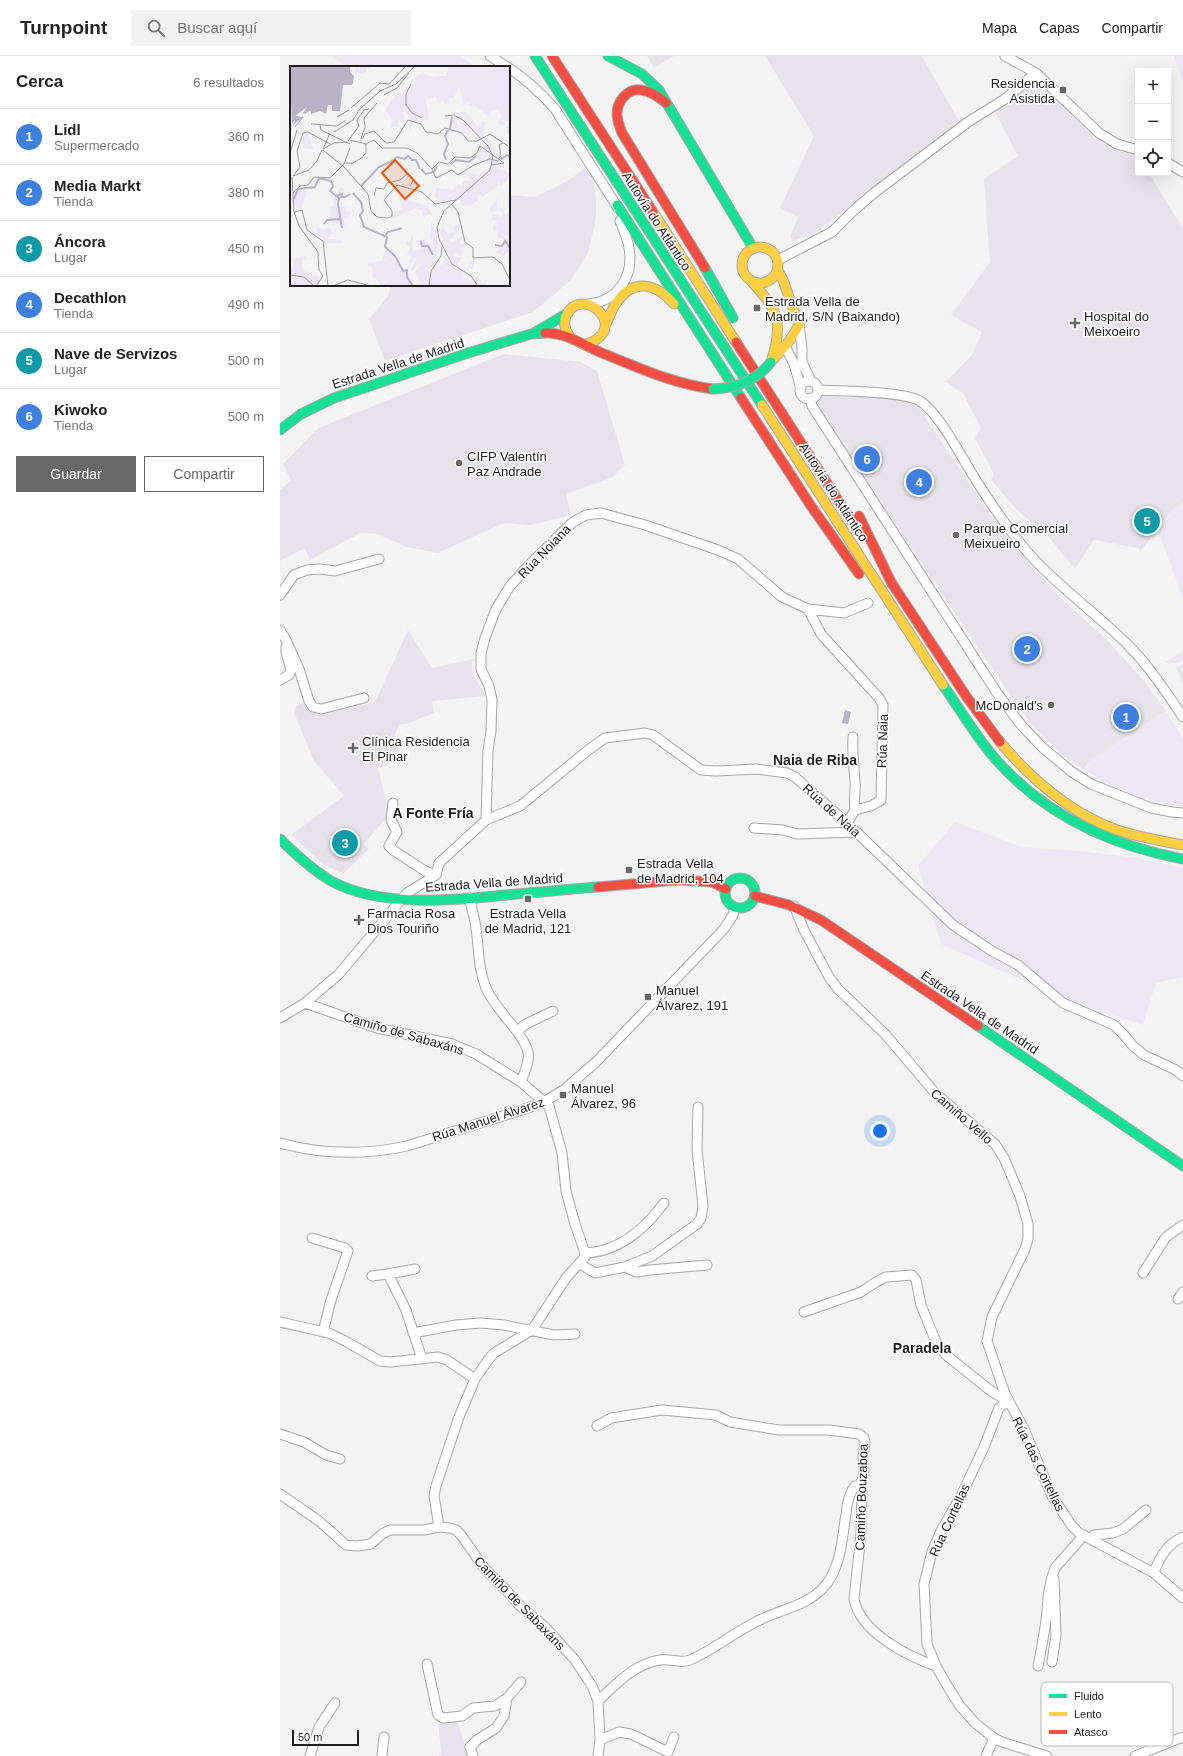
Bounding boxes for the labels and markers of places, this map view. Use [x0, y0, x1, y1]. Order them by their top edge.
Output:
place label: Residencia Asistida [991, 76, 1056, 106]
marker: Residencia Asistida [1058, 85, 1068, 95]
place label: Estrada Vella de Madrid, S/N (Baixando) [765, 294, 900, 324]
marker: Estrada Vella de Madrid, S/N (Baixando) [752, 303, 762, 313]
place label: Hospital do Meixoeiro [1084, 309, 1149, 339]
marker: Hospital do Meixoeiro [1069, 317, 1081, 329]
pin: 6 [854, 444, 880, 474]
place label: CIFP Valentín Paz Andrade [467, 449, 547, 479]
marker: CIFP Valentín Paz Andrade [454, 458, 464, 468]
pin: 4 [906, 467, 932, 497]
pin: 5 [1134, 506, 1160, 536]
place label: Parque Comercial Meixueiro [964, 521, 1068, 551]
marker: Parque Comercial Meixueiro [951, 530, 961, 540]
pin: 2 [1014, 634, 1040, 664]
place label: McDonald's [975, 698, 1043, 713]
marker: McDonald's [1046, 700, 1056, 710]
pin: 1 [1113, 702, 1139, 732]
place label: Clínica Residencia El Pinar [362, 734, 470, 764]
marker: Clínica Residencia El Pinar [347, 742, 359, 754]
pin: 3 [332, 828, 358, 858]
place label: Estrada Vella de Madrid, 104 [637, 856, 724, 886]
marker: Estrada Vella de Madrid, 104 [624, 865, 634, 875]
marker: Estrada Vella de Madrid, 121 [523, 894, 533, 904]
place label: Farmacia Rosa Dios Touriño [367, 906, 456, 936]
place label: Estrada Vella de Madrid, 121 [485, 906, 571, 936]
marker: Farmacia Rosa Dios Touriño [354, 915, 364, 925]
place label: Manuel Álvarez, 191 [656, 983, 728, 1013]
marker: Manuel Álvarez, 191 [643, 992, 653, 1002]
place label: Manuel Álvarez, 96 [571, 1081, 636, 1111]
marker: Manuel Álvarez, 96 [558, 1090, 568, 1100]

